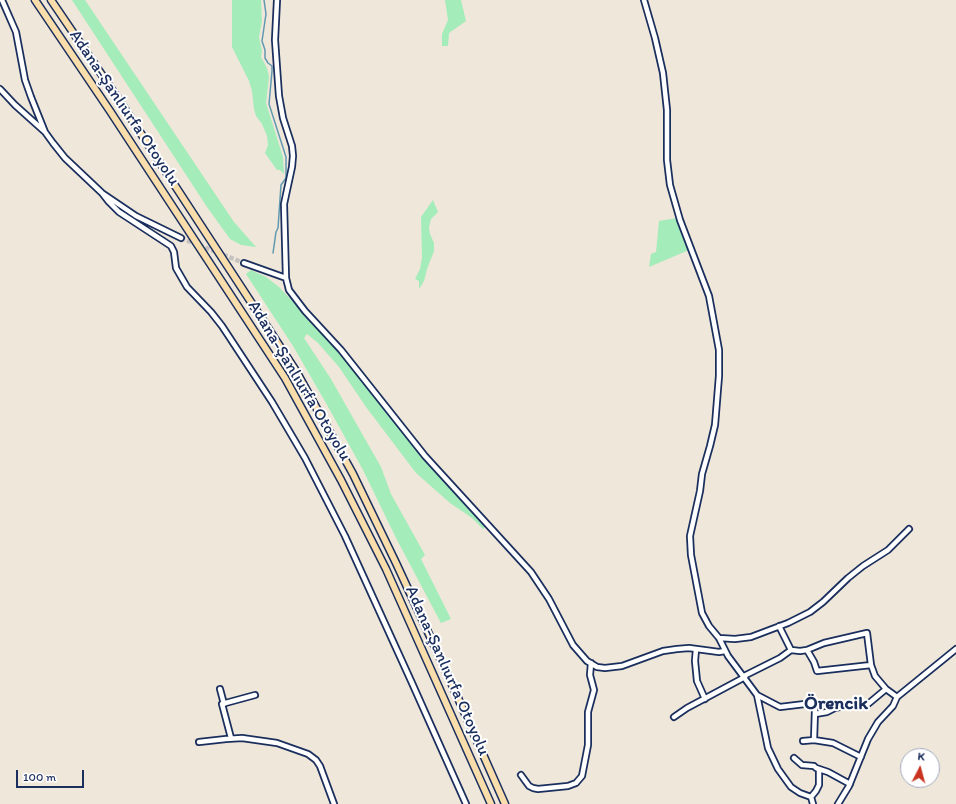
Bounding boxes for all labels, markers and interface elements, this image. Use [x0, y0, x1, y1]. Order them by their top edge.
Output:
street label: Adana-Şanlıurfa Otoyolu [64, 26, 184, 190]
street label: Adana-Şanlıurfa Otoyolu [243, 297, 355, 465]
street label: Adana-Şanlıurfa Otoyolu [400, 583, 494, 759]
district label: Örencik [804, 693, 868, 715]
north arrow [900, 748, 940, 788]
text: K [917, 750, 925, 763]
scale bar [18, 762, 86, 788]
text: 100 m [23, 770, 56, 784]

